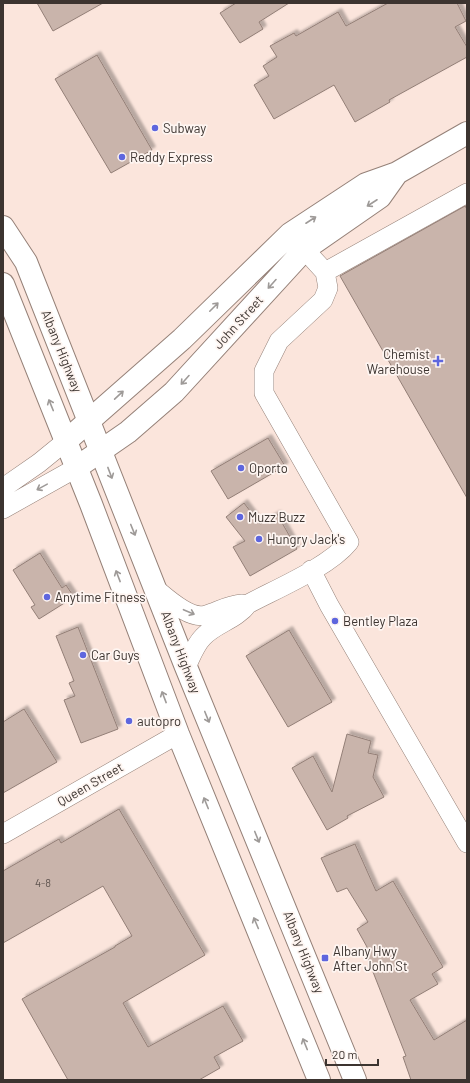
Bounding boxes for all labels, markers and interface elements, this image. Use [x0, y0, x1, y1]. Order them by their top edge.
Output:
place label: Subway [163, 120, 206, 136]
marker: Subway [150, 123, 160, 133]
place label: Reddy Express [130, 149, 213, 165]
marker: Reddy Express [117, 152, 127, 162]
one-way arrow [367, 198, 378, 207]
one-way arrow [305, 216, 317, 224]
one-way arrow [268, 279, 277, 289]
street label: John Street [210, 292, 266, 352]
one-way arrow [209, 302, 219, 312]
street label: Albany Highway [38, 307, 86, 395]
place label: Chemist Warehouse [367, 346, 430, 377]
marker: Chemist Warehouse [433, 356, 443, 366]
one-way arrow [180, 375, 189, 385]
one-way arrow [114, 390, 124, 400]
one-way arrow [46, 400, 54, 412]
place label: Oporto [249, 460, 288, 476]
marker: Oporto [236, 463, 246, 473]
one-way arrow [107, 466, 114, 479]
one-way arrow [36, 484, 48, 492]
place label: Muzz Buzz [248, 509, 305, 525]
marker: Muzz Buzz [235, 512, 245, 522]
one-way arrow [129, 524, 137, 536]
place label: Hungry Jack's [267, 531, 345, 547]
marker: Hungry Jack's [254, 534, 264, 544]
one-way arrow [114, 570, 122, 582]
place label: Anytime Fitness [55, 589, 145, 605]
marker: Anytime Fitness [42, 592, 52, 602]
street label: Albany Highway [158, 608, 204, 696]
one-way arrow [182, 609, 194, 616]
place label: Bentley Plaza [343, 613, 418, 629]
marker: Bentley Plaza [330, 616, 340, 626]
place label: Car Guys [91, 647, 140, 663]
marker: Car Guys [78, 650, 88, 660]
one-way arrow [160, 692, 168, 704]
one-way arrow [204, 711, 211, 723]
place label: autopro [137, 713, 181, 729]
marker: autopro [124, 716, 134, 726]
street label: Queen Street [54, 759, 126, 809]
one-way arrow [202, 798, 210, 810]
one-way arrow [254, 831, 261, 843]
house number: 4-8 [35, 876, 51, 889]
street label: Albany Highway [280, 908, 328, 996]
one-way arrow [252, 918, 259, 930]
place label: Albany Hwy After John St [333, 943, 408, 974]
marker: Albany Hwy After John St [320, 953, 330, 963]
one-way arrow [300, 1038, 308, 1050]
scale bar [326, 1041, 378, 1067]
text: 20 m [332, 1047, 358, 1061]

